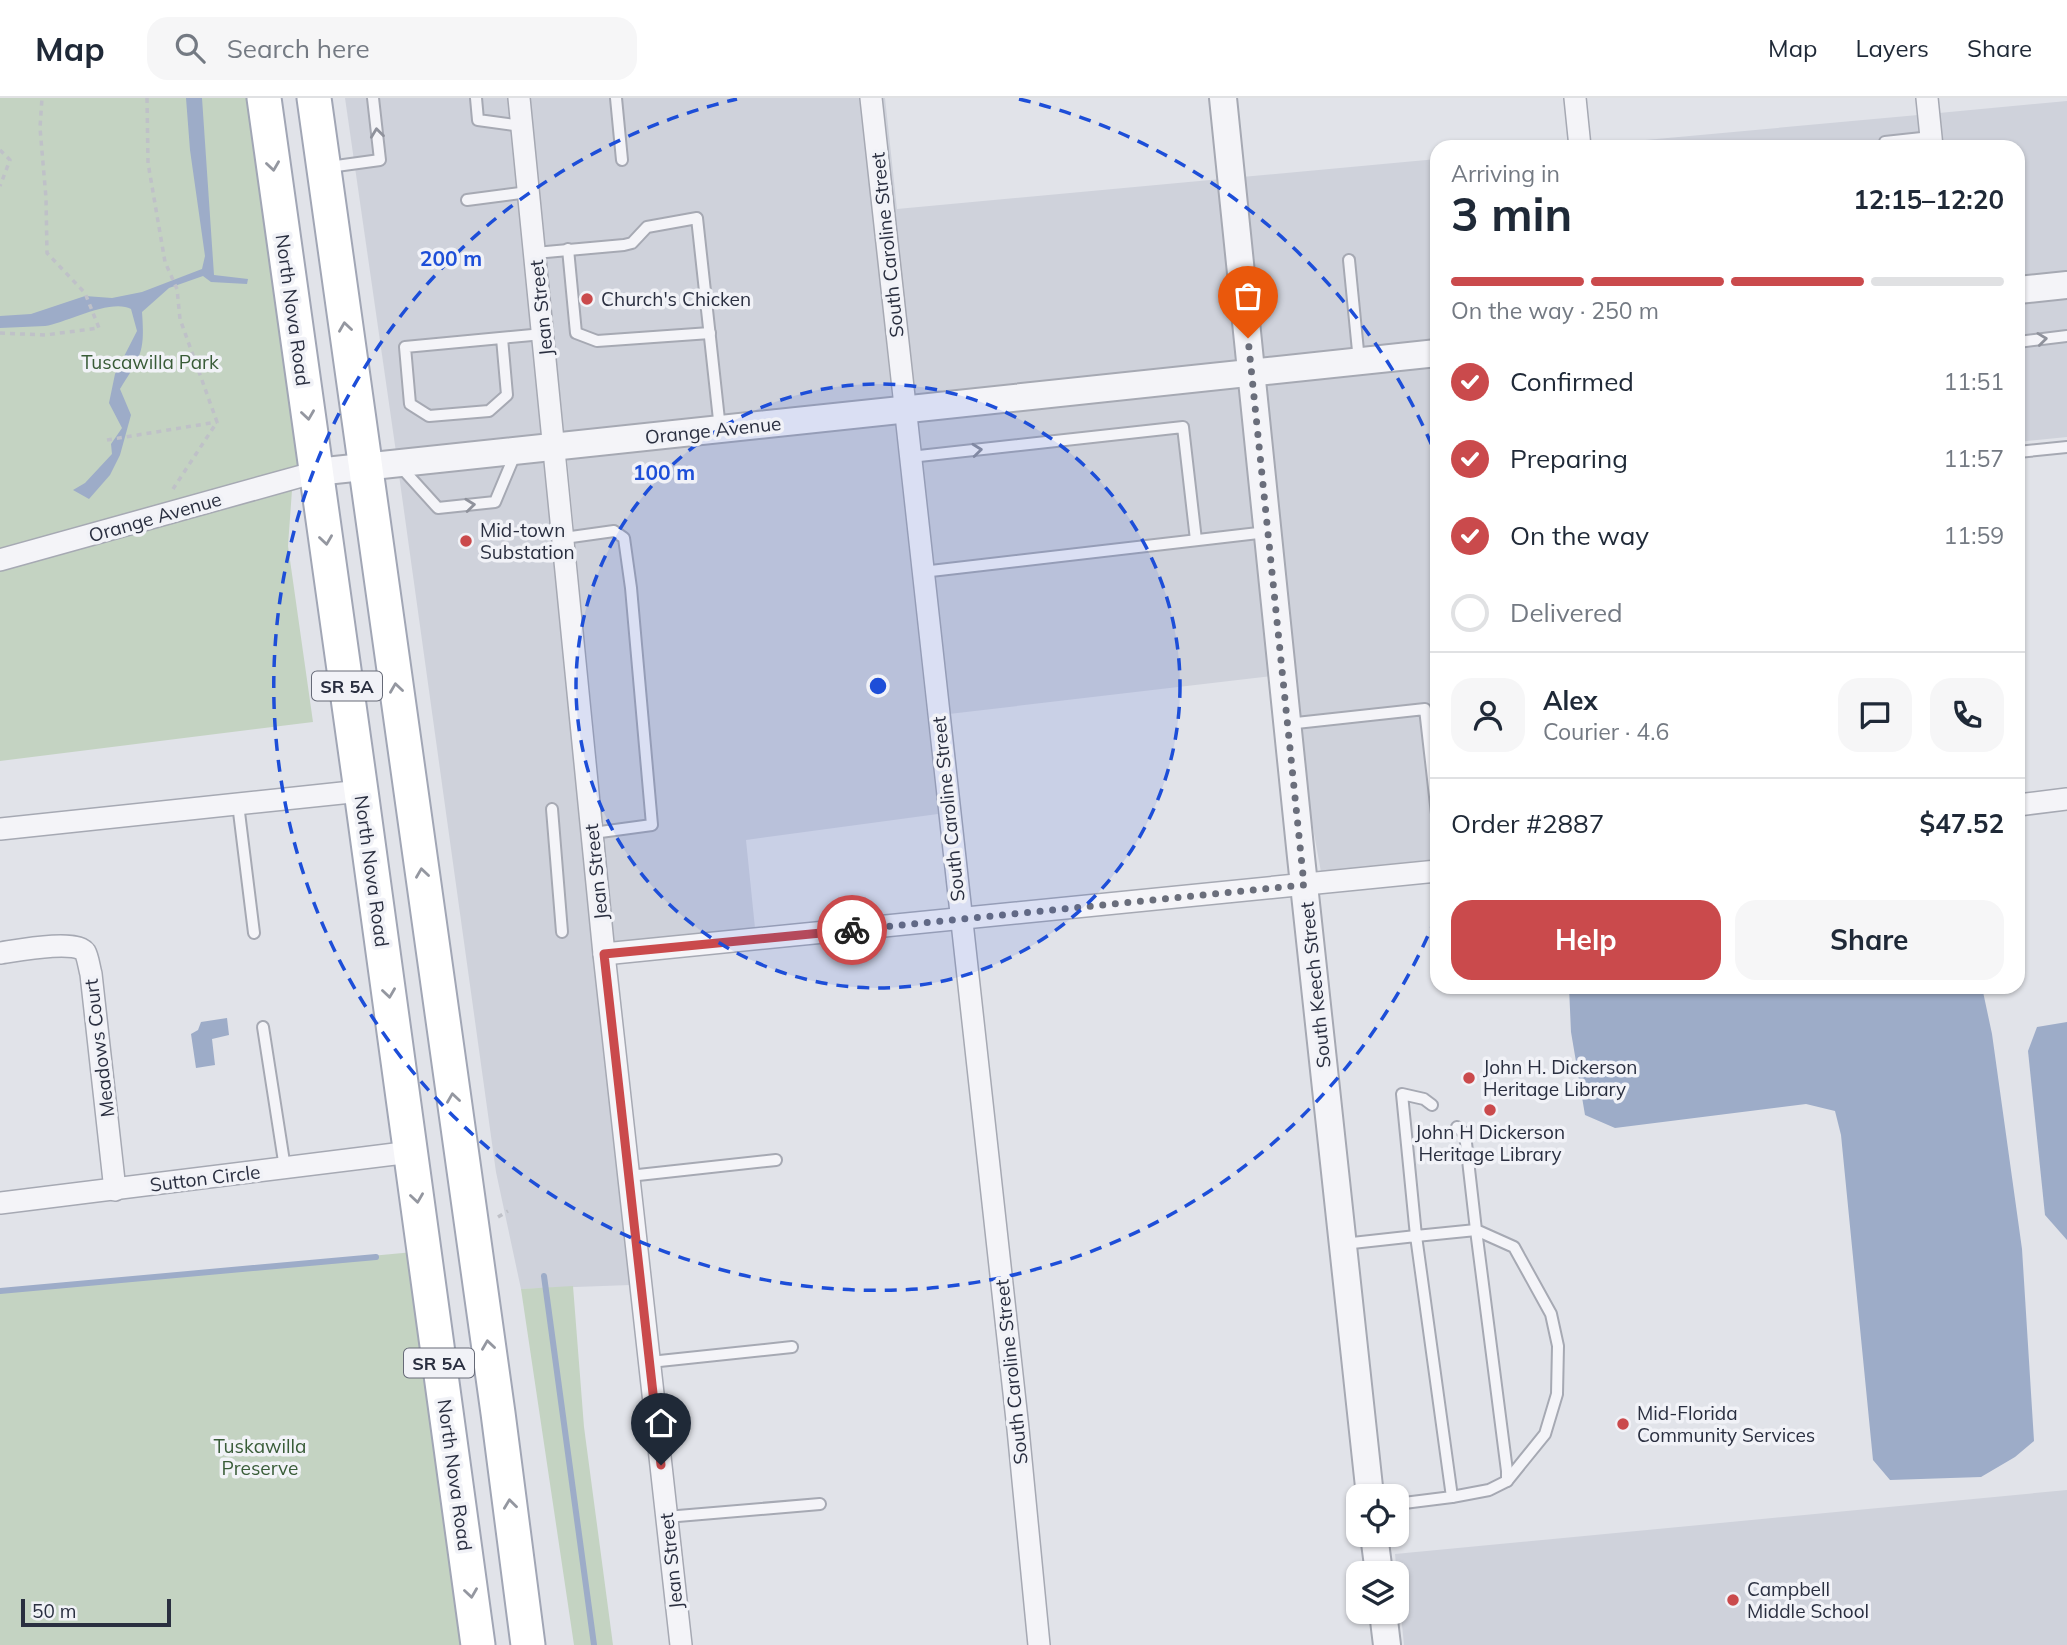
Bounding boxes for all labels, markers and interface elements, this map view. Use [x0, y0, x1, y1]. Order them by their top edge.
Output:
search box [147, 17, 637, 80]
text: Map [35, 28, 105, 69]
icon: search [171, 29, 209, 67]
text: Search here [227, 32, 370, 65]
text: Map [1768, 33, 1817, 63]
text: Layers [1855, 33, 1929, 63]
text: Share [1967, 33, 2032, 63]
one-way arrow [370, 128, 385, 139]
street label: South Caroline Street [865, 151, 909, 339]
text: Arriving in [1451, 159, 1560, 188]
one-way arrow [265, 160, 280, 171]
text: 12:15–12:20 [1853, 183, 2004, 216]
text: 3 min [1451, 185, 1572, 243]
street label: North Nova Road [270, 233, 316, 387]
text: 200 m [420, 245, 482, 271]
street label: Jean Street [524, 258, 558, 357]
pin [1218, 266, 1278, 338]
icon: bag [1229, 277, 1267, 315]
place label: Church's Chicken [601, 287, 751, 311]
marker: Church's Chicken [579, 291, 595, 307]
text: On the way · 250 m [1451, 296, 1659, 325]
one-way arrow [338, 321, 353, 332]
one-way arrow [2037, 332, 2048, 347]
park label: Tuscawilla Park [81, 350, 219, 374]
icon: check [1451, 363, 1489, 401]
text: Confirmed [1510, 365, 1634, 398]
text: 11:51 [1944, 367, 2004, 396]
one-way arrow [300, 409, 315, 421]
street label: Orange Avenue [644, 411, 782, 449]
icon: check [1451, 440, 1489, 478]
one-way arrow [972, 442, 983, 457]
text: Preparing [1510, 442, 1628, 475]
text: 11:57 [1944, 444, 2004, 473]
text: 100 m [633, 459, 695, 485]
street label: Orange Avenue [86, 487, 224, 547]
one-way arrow [464, 497, 476, 512]
icon: check [1451, 517, 1489, 555]
place label: Mid-town Substation [480, 518, 575, 564]
text: On the way [1510, 519, 1649, 552]
text: 11:59 [1944, 521, 2004, 550]
marker: Mid-town Substation [458, 533, 474, 549]
one-way arrow [318, 534, 333, 545]
text: Delivered [1510, 596, 1623, 629]
road number: SR 5A [312, 672, 382, 700]
centre of rings [866, 674, 890, 698]
button: person [1451, 678, 1525, 752]
button: chat [1838, 678, 1912, 752]
button: phone [1930, 678, 2004, 752]
one-way arrow [389, 682, 404, 694]
text: Alex [1543, 684, 1598, 717]
street label: South Caroline Street [926, 715, 970, 903]
text: Courier · 4.6 [1543, 717, 1669, 746]
street label: North Nova Road [349, 794, 395, 948]
text: Order #2887 [1451, 807, 1604, 840]
text: $47.52 [1920, 807, 2004, 840]
street label: Jean Street [579, 822, 613, 921]
one-way arrow [415, 867, 430, 879]
courier [817, 895, 887, 965]
street label: South Keech Street [1294, 900, 1336, 1069]
button: Help [1451, 900, 1721, 980]
button: Share [1735, 900, 2004, 980]
icon: bike [833, 911, 871, 949]
street label: Meadows Court [79, 977, 119, 1118]
one-way arrow [381, 987, 396, 998]
place label: John H. Dickerson Heritage Library [1483, 1055, 1637, 1101]
marker: John H. Dickerson Heritage Library [1461, 1070, 1477, 1086]
one-way arrow [446, 1092, 461, 1104]
marker: John H Dickerson Heritage Library [1482, 1102, 1498, 1118]
place label: John H Dickerson Heritage Library [1415, 1120, 1565, 1166]
street label: Sutton Circle [148, 1159, 262, 1197]
one-way arrow [409, 1192, 424, 1203]
street label: South Caroline Street [989, 1278, 1033, 1466]
one-way arrow [481, 1339, 496, 1351]
road number: SR 5A [404, 1348, 474, 1378]
pin [631, 1393, 691, 1465]
street label: North Nova Road [432, 1398, 478, 1552]
place label: Mid-Florida Community Services [1637, 1401, 1815, 1447]
icon: home [642, 1404, 680, 1442]
marker: Mid-Florida Community Services [1615, 1416, 1631, 1432]
park label: Tuskawilla Preserve [214, 1434, 306, 1480]
map controls [1346, 1484, 1409, 1624]
button: locate [1346, 1484, 1409, 1547]
one-way arrow [502, 1499, 517, 1510]
street label: Jean Street [654, 1511, 688, 1610]
button: layers [1346, 1561, 1409, 1624]
place label: Campbell Middle School [1747, 1577, 1869, 1623]
one-way arrow [463, 1587, 478, 1599]
marker: Campbell Middle School [1725, 1592, 1741, 1608]
scale bar [21, 1596, 172, 1628]
text: 50 m [32, 1599, 76, 1623]

